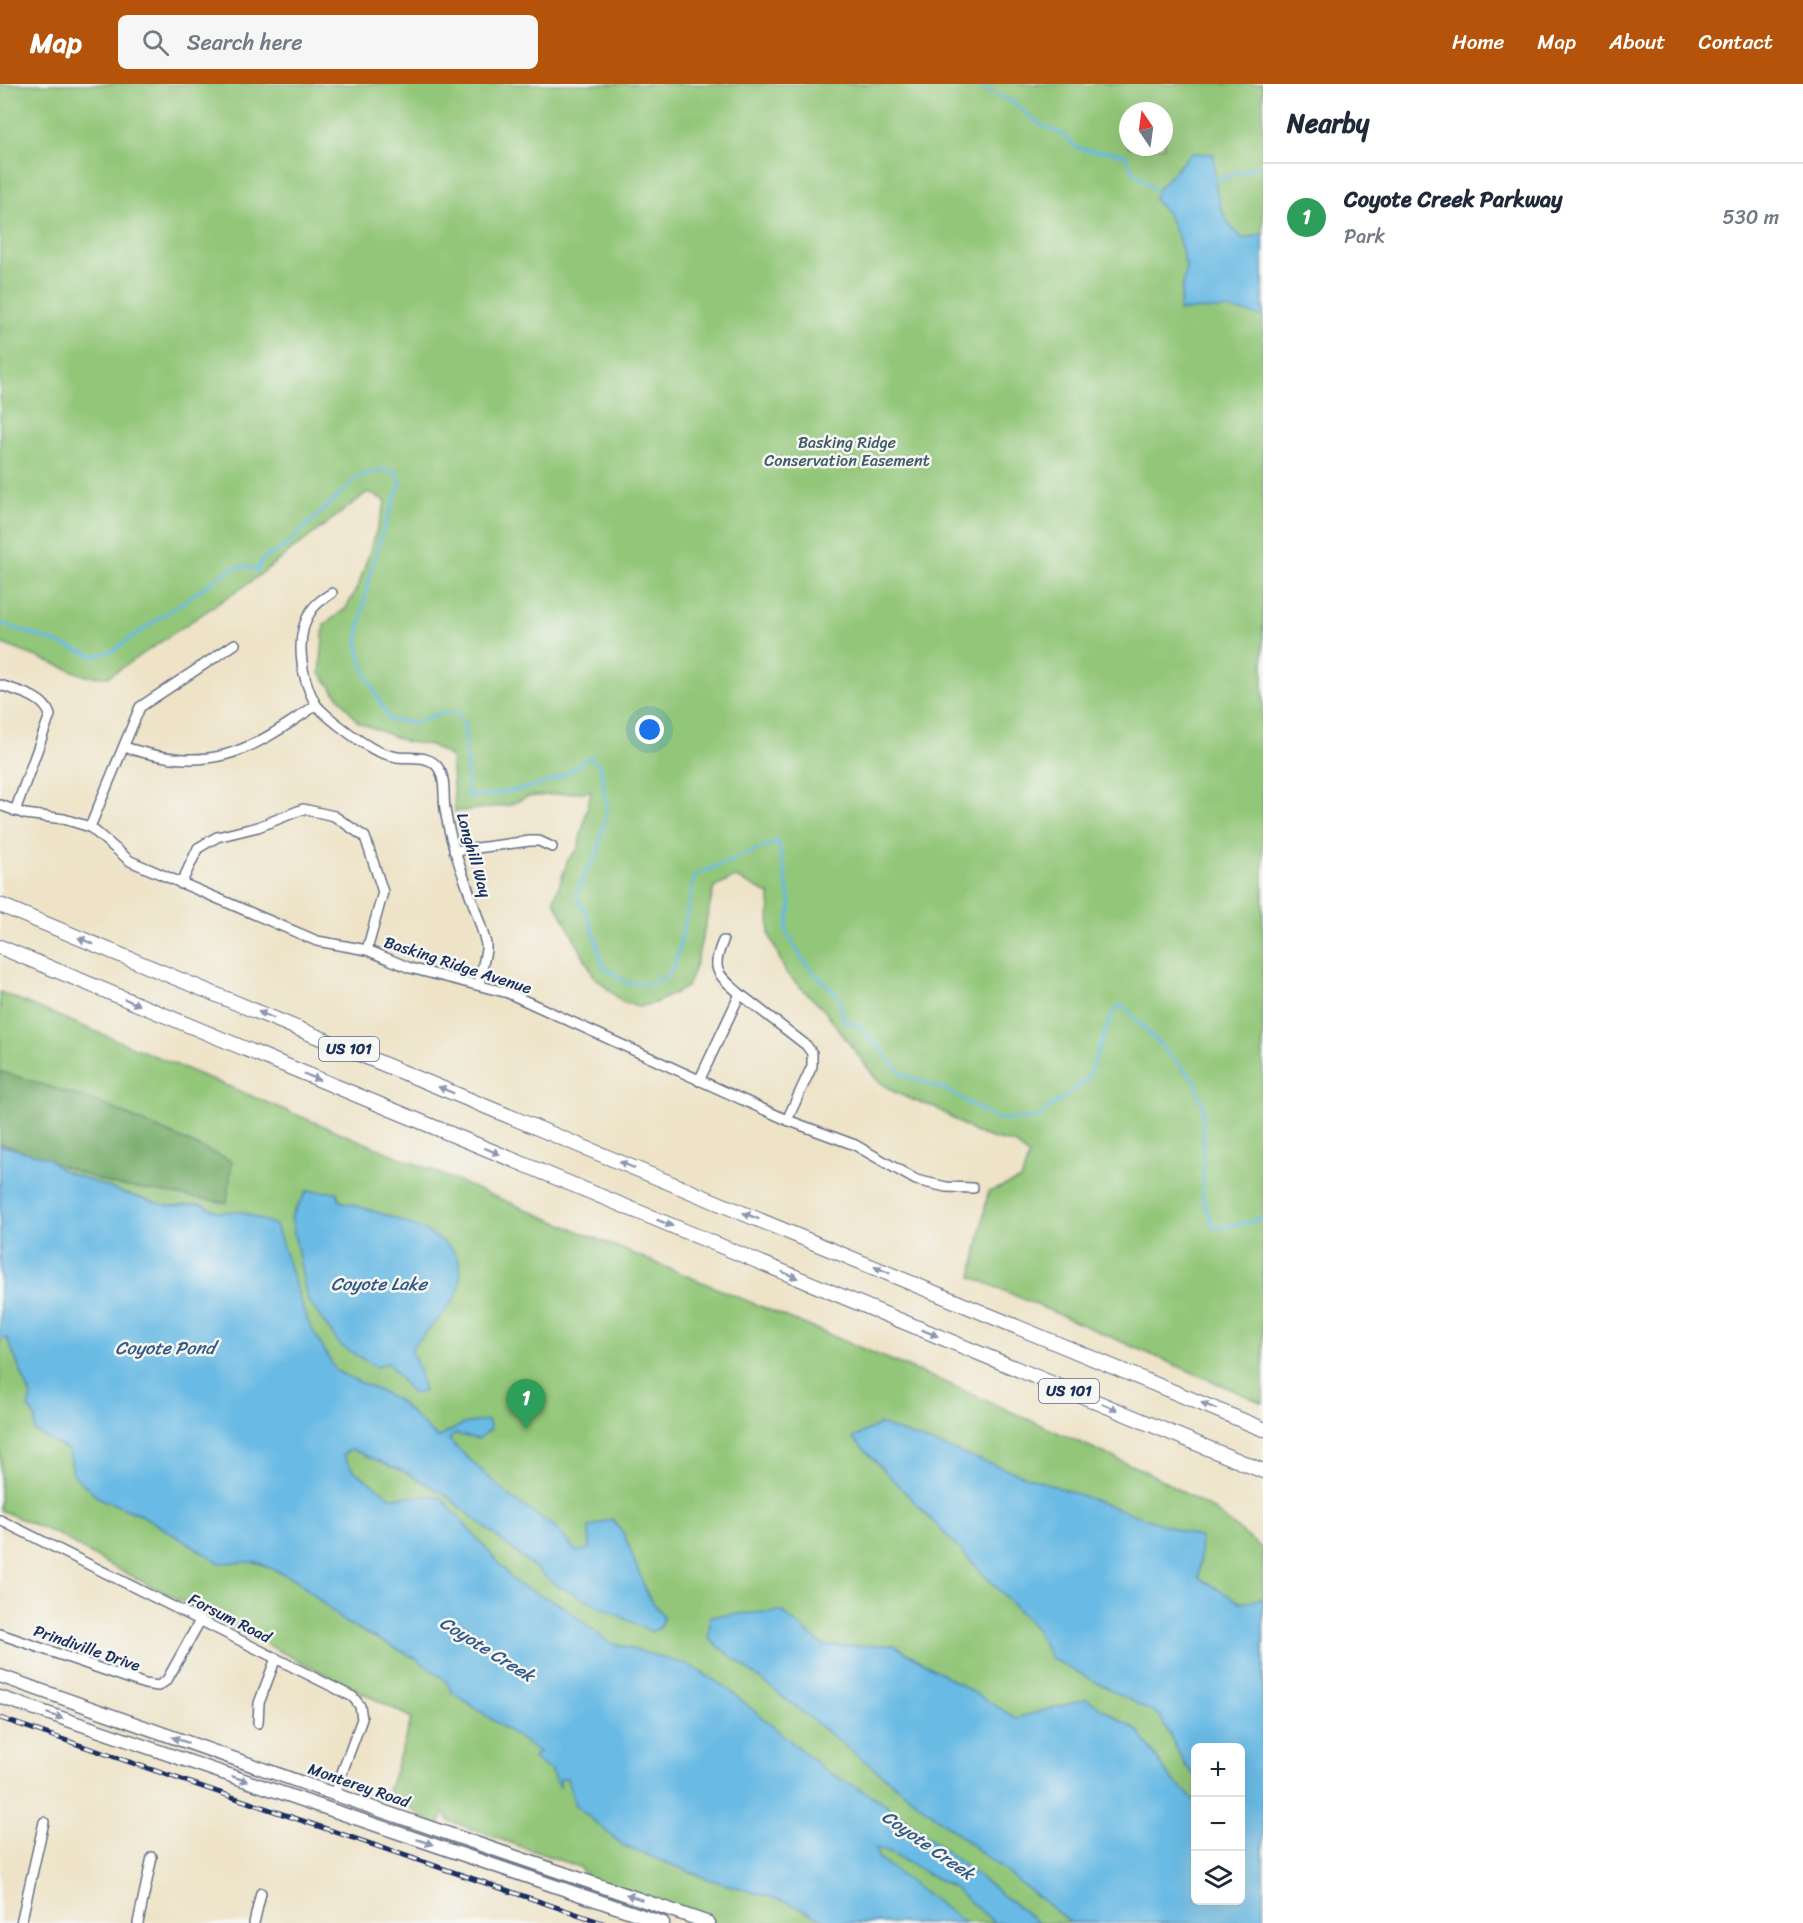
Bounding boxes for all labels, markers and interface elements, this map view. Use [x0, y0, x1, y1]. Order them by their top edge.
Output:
search box [118, 15, 538, 69]
text: Map [30, 18, 82, 67]
text: Search here [187, 23, 303, 62]
text: Home [1452, 23, 1504, 61]
text: Map [1537, 23, 1576, 61]
text: About [1609, 23, 1666, 61]
text: Contact [1699, 23, 1773, 61]
icon: search [139, 26, 172, 59]
text: Nearby [1287, 100, 1369, 146]
north arrow [1119, 102, 1173, 156]
text: Coyote Creek Parkway [1344, 180, 1563, 219]
text: 1 [1302, 200, 1311, 235]
text: 530 m [1723, 200, 1779, 235]
text: Park [1344, 219, 1385, 254]
park label: Basking Ridge Conservation Easement [764, 428, 930, 475]
your location [635, 715, 664, 744]
street label: Longhill Way [448, 809, 500, 902]
street label: Basking Ridge Avenue [380, 927, 536, 1003]
one-way arrow [78, 936, 95, 945]
one-way arrow [123, 997, 141, 1007]
one-way arrow [257, 1010, 275, 1020]
road number: US 101 [319, 1037, 379, 1061]
one-way arrow [303, 1072, 321, 1082]
one-way arrow [437, 1085, 455, 1095]
one-way arrow [483, 1147, 501, 1156]
one-way arrow [617, 1160, 635, 1170]
one-way arrow [742, 1211, 760, 1220]
one-way arrow [656, 1219, 674, 1228]
one-way arrow [872, 1265, 890, 1275]
water label: Coyote Lake [331, 1268, 429, 1300]
one-way arrow [781, 1270, 799, 1280]
one-way arrow [921, 1329, 939, 1338]
water label: Coyote Pond [115, 1332, 219, 1364]
road number: US 101 [1039, 1379, 1099, 1403]
pin: 1 [506, 1380, 546, 1429]
one-way arrow [1200, 1401, 1218, 1410]
one-way arrow [1101, 1403, 1119, 1412]
street label: Forsum Road [183, 1585, 278, 1652]
water label: Coyote Creek [433, 1607, 543, 1692]
street label: Prindiville Drive [30, 1616, 145, 1680]
one-way arrow [46, 1712, 64, 1721]
one-way arrow [171, 1734, 189, 1744]
map controls [1191, 1743, 1245, 1905]
button: + [1191, 1743, 1245, 1797]
street label: Monterey Road [304, 1754, 415, 1816]
one-way arrow [231, 1775, 249, 1784]
button: − [1191, 1797, 1245, 1851]
water label: Coyote Creek [875, 1801, 983, 1890]
one-way arrow [416, 1838, 434, 1847]
button: layers [1191, 1851, 1245, 1905]
one-way arrow [625, 1892, 643, 1902]

